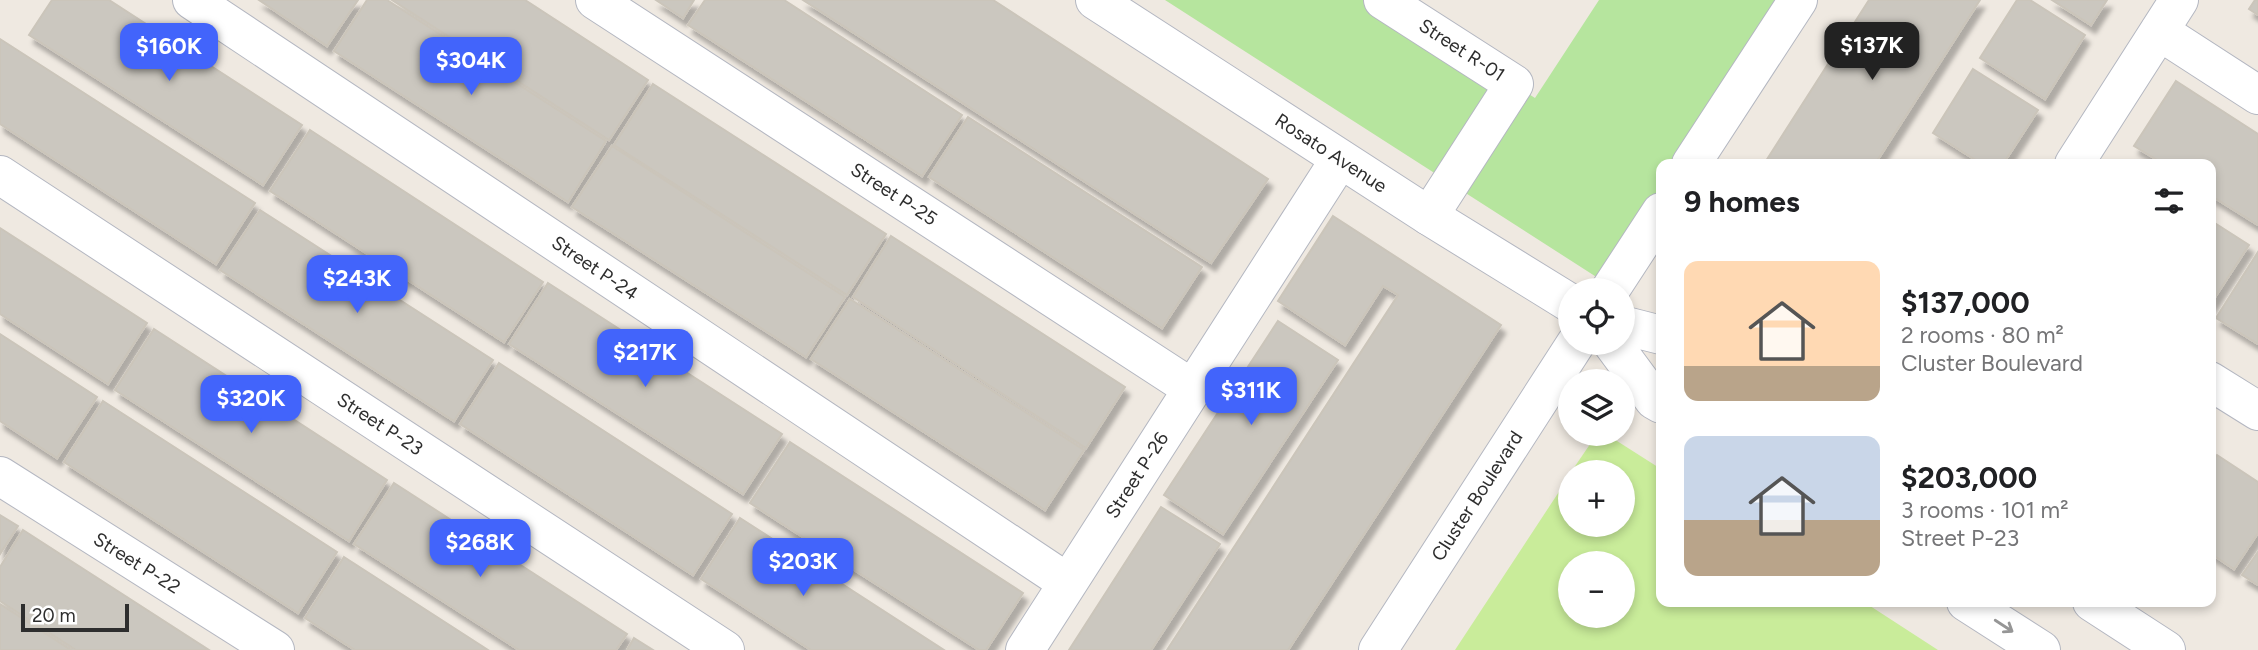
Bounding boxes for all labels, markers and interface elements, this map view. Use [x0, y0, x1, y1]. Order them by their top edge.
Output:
street label: Street R-01 [1415, 14, 1509, 86]
pin: $137K [1823, 22, 1921, 82]
pin: $160K [120, 24, 218, 83]
text: $137K [1840, 31, 1904, 59]
text: $160K [136, 32, 202, 60]
pin: $304K [422, 38, 520, 97]
text: $304K [436, 46, 506, 74]
street label: Rosato Avenue [1271, 108, 1391, 198]
street label: Street P-25 [846, 158, 942, 230]
icon: filters [2150, 182, 2188, 220]
text: 9 homes [1684, 183, 1800, 220]
street label: Street P-24 [547, 231, 643, 305]
pin: $243K [308, 256, 406, 315]
text: $243K [323, 264, 391, 292]
map controls [1558, 278, 1635, 628]
button: locate [1558, 278, 1635, 355]
text: $137,000 [1901, 284, 2030, 321]
icon: home [1740, 289, 1824, 373]
text: 2 rooms · 80 m² [1901, 321, 2064, 349]
pin: $217K [596, 330, 694, 389]
text: $217K [613, 338, 677, 366]
text: Cluster Boulevard [1901, 349, 2083, 377]
pin: $311K [1202, 368, 1300, 427]
button: layers [1558, 369, 1635, 446]
pin: $320K [202, 376, 300, 435]
text: $311K [1221, 376, 1281, 404]
text: $320K [216, 384, 286, 412]
street label: Street P-23 [333, 388, 427, 460]
street label: Street P-26 [1101, 427, 1174, 522]
street label: Cluster Boulevard [1426, 427, 1528, 565]
text: $203,000 [1901, 459, 2037, 496]
button: + [1558, 460, 1635, 537]
icon: home [1740, 464, 1824, 548]
text: 3 rooms · 101 m² [1901, 496, 2068, 524]
pin: $268K [431, 520, 529, 579]
text: Street P-23 [1901, 524, 2019, 552]
street label: Street P-22 [89, 527, 185, 599]
text: $268K [446, 528, 514, 556]
pin: $203K [754, 538, 852, 598]
text: $203K [768, 547, 838, 575]
button: − [1558, 551, 1635, 628]
scale bar [21, 601, 130, 633]
text: 20 m [32, 604, 76, 627]
one-way arrow [1993, 619, 2013, 633]

